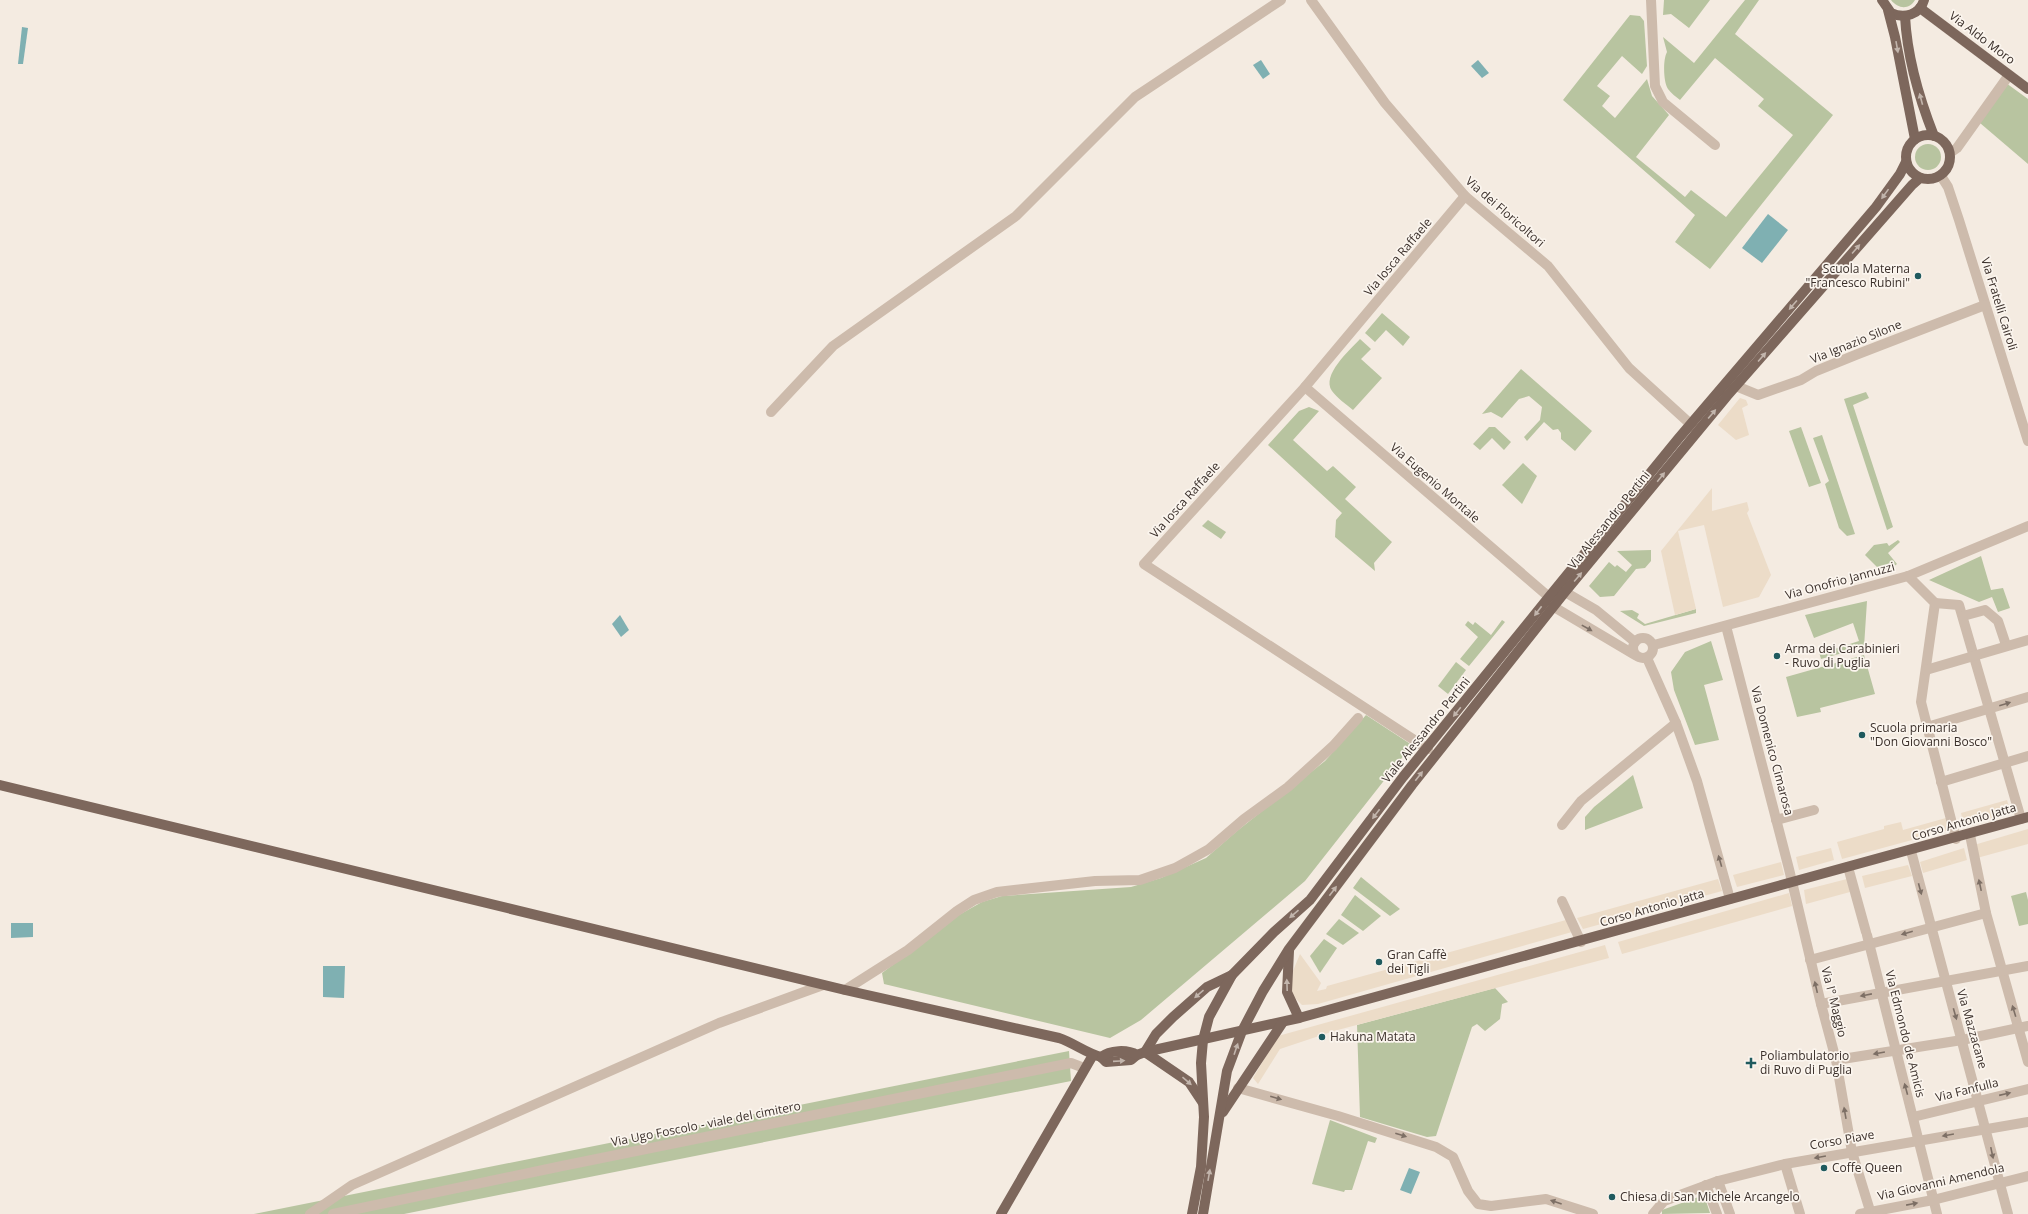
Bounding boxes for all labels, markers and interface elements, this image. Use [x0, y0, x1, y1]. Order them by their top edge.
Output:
street label: Via Aldo Moro [1946, 7, 2019, 68]
one-way arrow [1894, 41, 1900, 53]
one-way arrow [1918, 92, 1924, 104]
street label: Via dei Floricoltori [1462, 172, 1549, 251]
one-way arrow [1881, 189, 1889, 200]
street label: Via Iosca Raffaele [1360, 214, 1436, 299]
one-way arrow [1852, 243, 1861, 254]
street label: Via Fratelli Cairoli [1977, 255, 2022, 352]
place label: Scuola Materna "Francesco Rubini" [1805, 260, 1910, 291]
marker: Scuola Materna "Francesco Rubini" [1913, 271, 1923, 281]
one-way arrow [1788, 299, 1797, 310]
street label: Via Ignazio Silone [1808, 315, 1904, 368]
one-way arrow [1757, 352, 1766, 362]
one-way arrow [1708, 409, 1717, 420]
street label: Via Eugenio Montale [1387, 439, 1484, 527]
street label: Via Iosca Raffaele [1146, 458, 1224, 541]
street label: Via Alessandro Pertini [1564, 467, 1654, 572]
one-way arrow [1656, 471, 1665, 482]
street label: Via Onofrio Jannuzzi [1783, 558, 1896, 603]
one-way arrow [1574, 572, 1583, 582]
one-way arrow [1534, 605, 1542, 616]
one-way arrow [1581, 624, 1593, 631]
place label: Arma dei Carabinieri - Ruvo di Puglia [1785, 640, 1900, 671]
marker: Arma dei Carabinieri - Ruvo di Puglia [1772, 651, 1782, 661]
street label: Viale Alessandro Pertini [1378, 673, 1474, 786]
street label: Via Domenico Cimarosa [1747, 684, 1798, 817]
one-way arrow [1999, 701, 2011, 707]
one-way arrow [1453, 707, 1461, 718]
place label: Scuola primaria "Don Giovanni Bosco" [1870, 719, 1992, 750]
marker: Scuola primaria "Don Giovanni Bosco" [1857, 730, 1867, 740]
one-way arrow [1415, 770, 1424, 781]
street label: Corso Antonio Jatta [1910, 798, 2018, 845]
one-way arrow [1372, 808, 1380, 819]
one-way arrow [1717, 855, 1723, 867]
one-way arrow [1976, 879, 1982, 891]
one-way arrow [1917, 883, 1923, 895]
street label: Corso Antonio Jatta [1598, 884, 1706, 931]
one-way arrow [1329, 886, 1337, 896]
one-way arrow [1289, 910, 1299, 919]
one-way arrow [1901, 930, 1913, 936]
place label: Gran Caffè dei Tigli [1387, 946, 1447, 977]
marker: Gran Caffè dei Tigli [1374, 957, 1384, 967]
street label: Via I° Maggio [1817, 965, 1851, 1039]
street label: Via Edmondo de Amicis [1881, 968, 1930, 1100]
one-way arrow [1284, 979, 1291, 991]
one-way arrow [1813, 980, 1819, 993]
street label: Via Mazzacane [1953, 987, 1992, 1071]
one-way arrow [1194, 990, 1204, 999]
one-way arrow [1859, 992, 1872, 998]
one-way arrow [2010, 1004, 2016, 1016]
one-way arrow [1952, 1008, 1958, 1020]
place label: Hakuna Matata [1330, 1028, 1416, 1045]
marker: Hakuna Matata [1317, 1032, 1327, 1042]
one-way arrow [1234, 1042, 1240, 1054]
place label: Poliambulatorio di Ruvo di Puglia [1760, 1047, 1852, 1078]
one-way arrow [1873, 1050, 1885, 1056]
marker: Poliambulatorio di Ruvo di Puglia [1745, 1057, 1757, 1069]
one-way arrow [1113, 1058, 1125, 1065]
street label: Via Fanfulla [1934, 1073, 2000, 1106]
one-way arrow [1181, 1076, 1192, 1085]
one-way arrow [1902, 1082, 1908, 1095]
one-way arrow [1999, 1091, 2011, 1097]
one-way arrow [1270, 1096, 1282, 1102]
street label: Via Ugo Foscolo - viale del cimitero [610, 1097, 802, 1150]
one-way arrow [1842, 1107, 1848, 1119]
street label: Corso Piave [1808, 1125, 1876, 1154]
one-way arrow [1942, 1132, 1954, 1138]
one-way arrow [1395, 1133, 1407, 1139]
one-way arrow [1989, 1147, 1995, 1159]
one-way arrow [1814, 1155, 1826, 1161]
place label: Coffe Queen [1832, 1159, 1902, 1176]
street label: Via Giovanni Amendola [1876, 1159, 2006, 1204]
marker: Coffe Queen [1819, 1163, 1829, 1173]
one-way arrow [1206, 1169, 1212, 1182]
place label: Chiesa di San Michele Arcangelo [1620, 1188, 1800, 1205]
marker: Chiesa di San Michele Arcangelo [1607, 1192, 1617, 1202]
one-way arrow [1550, 1199, 1562, 1205]
one-way arrow [1906, 1200, 1918, 1206]

